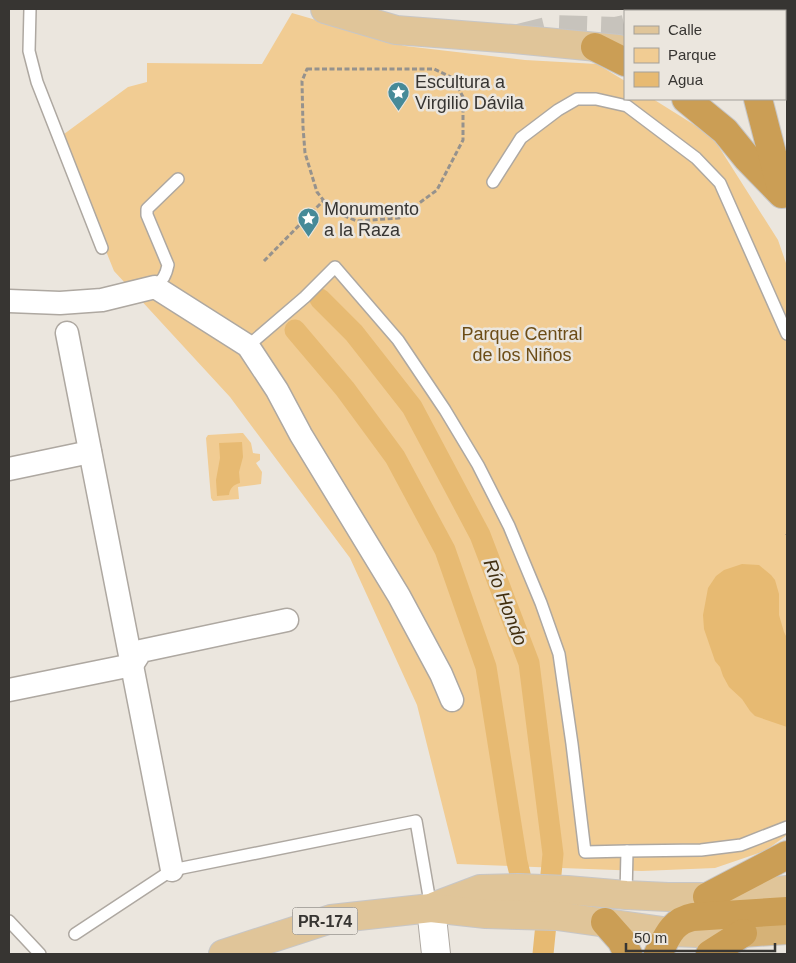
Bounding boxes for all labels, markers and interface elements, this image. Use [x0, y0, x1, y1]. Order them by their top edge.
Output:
legend [624, 10, 786, 100]
text: Calle [668, 21, 702, 38]
text: Parque [668, 46, 716, 63]
text: Agua [668, 71, 704, 88]
place label: Escultura a Virgilio Dávila [415, 72, 525, 113]
place icon: Escultura a Virgilio Dávila [387, 80, 411, 111]
place label: Monumento a la Raza [324, 199, 419, 240]
place icon: Monumento a la Raza [296, 207, 320, 238]
park label: Parque Central de los Niños [461, 324, 583, 365]
water label: Río Hondo [479, 556, 532, 648]
road number: PR-174 [292, 908, 358, 934]
scale bar [626, 920, 775, 952]
text: 50 m [634, 929, 667, 946]

